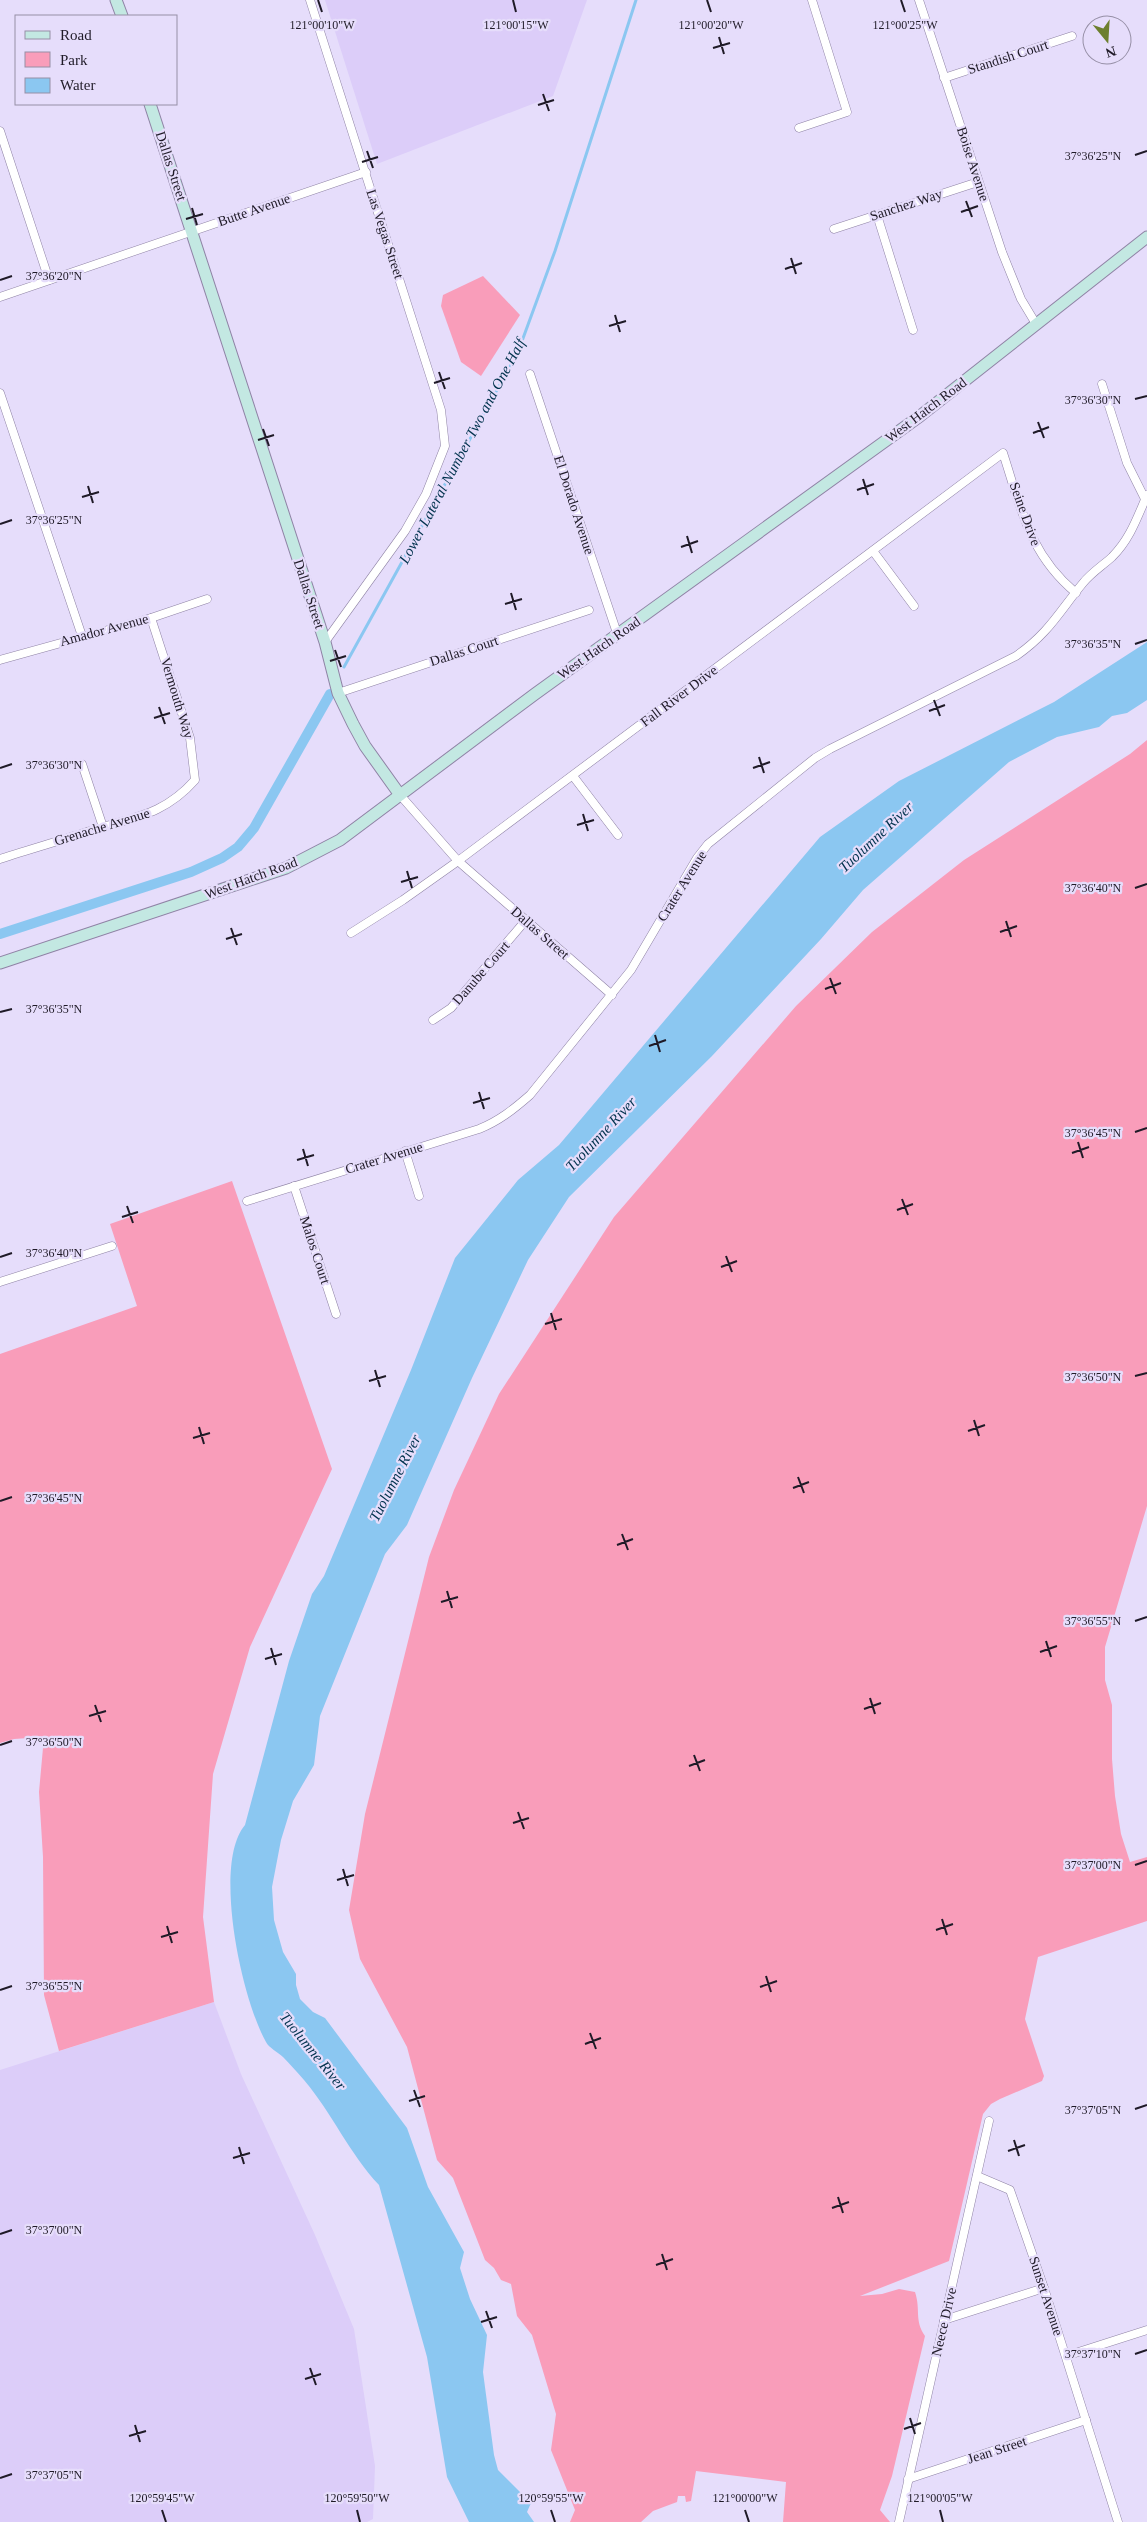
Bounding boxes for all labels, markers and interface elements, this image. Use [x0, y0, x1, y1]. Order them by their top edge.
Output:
legend [15, 15, 178, 105]
north arrow [1082, 15, 1132, 65]
text: 121°00'10"W [289, 18, 355, 32]
text: 121°00'15"W [483, 18, 549, 32]
text: 121°00'20"W [678, 18, 744, 32]
text: 121°00'25"W [872, 18, 938, 32]
text: Road [60, 27, 92, 43]
street label: Standish Court [966, 37, 1050, 77]
text: N [1104, 43, 1118, 61]
text: Park [60, 52, 88, 68]
text: Water [60, 77, 95, 93]
street label: Boise Avenue [954, 125, 992, 203]
street label: Dallas Street [153, 129, 189, 203]
text: 37°36'25"N [1065, 149, 1122, 163]
street label: Sanchez Way [868, 186, 944, 224]
street label: Las Vegas Street [363, 187, 407, 281]
street label: Butte Avenue [216, 191, 292, 229]
text: 37°36'20"N [26, 269, 83, 283]
water label: Lower Lateral Number Two and One Half [395, 334, 529, 567]
street label: West Hatch Road [883, 375, 969, 445]
text: 37°36'30"N [1065, 393, 1122, 407]
street label: El Dorado Avenue [551, 454, 597, 556]
street label: Seine Drive [1007, 480, 1043, 548]
text: 37°36'25"N [26, 513, 83, 527]
street label: Dallas Street [291, 557, 327, 631]
street label: Amador Avenue [58, 611, 150, 649]
street label: West Hatch Road [555, 614, 643, 682]
street label: Dallas Court [428, 633, 500, 669]
text: 37°36'35"N [1065, 637, 1122, 651]
street label: Vermouth Way [158, 656, 196, 740]
street label: Fall River Drive [638, 662, 720, 730]
text: 37°36'30"N [26, 758, 83, 772]
water label: Tuolumne River [836, 799, 916, 875]
street label: Grenache Avenue [53, 805, 151, 849]
street label: Crater Avenue [654, 848, 710, 924]
street label: West Hatch Road [203, 854, 299, 902]
text: 37°36'40"N [1065, 881, 1122, 895]
street label: Dallas Street [508, 904, 572, 962]
street label: Danube Court [449, 938, 513, 1008]
text: 37°36'35"N [26, 1002, 83, 1016]
water label: Tuolumne River [563, 1094, 639, 1174]
text: 37°36'45"N [1065, 1126, 1122, 1140]
street label: Crater Avenue [343, 1139, 425, 1177]
street label: Malos Court [297, 1214, 333, 1286]
text: 37°36'40"N [26, 1246, 83, 1260]
text: 37°36'50"N [1065, 1370, 1122, 1384]
water label: Tuolumne River [366, 1432, 424, 1524]
text: 37°36'45"N [26, 1491, 83, 1505]
text: 37°36'55"N [1065, 1614, 1122, 1628]
text: 37°36'50"N [26, 1735, 83, 1749]
text: 37°37'00"N [1065, 1858, 1122, 1872]
text: 37°36'55"N [26, 1979, 83, 1993]
water label: Tuolumne River [277, 2009, 349, 2093]
text: 37°37'05"N [1065, 2103, 1122, 2117]
text: 37°37'00"N [26, 2223, 83, 2237]
street label: Sunset Avenue [1026, 2254, 1066, 2338]
street label: Neece Drive [929, 2286, 959, 2358]
text: 37°37'10"N [1065, 2347, 1122, 2361]
street label: Jean Street [966, 2433, 1028, 2467]
text: 37°37'05"N [26, 2468, 83, 2482]
text: 120°59'45"W [129, 2491, 195, 2505]
text: 120°59'50"W [324, 2491, 390, 2505]
text: 120°59'55"W [518, 2491, 584, 2505]
text: 121°00'00"W [712, 2491, 778, 2505]
text: 121°00'05"W [907, 2491, 973, 2505]

